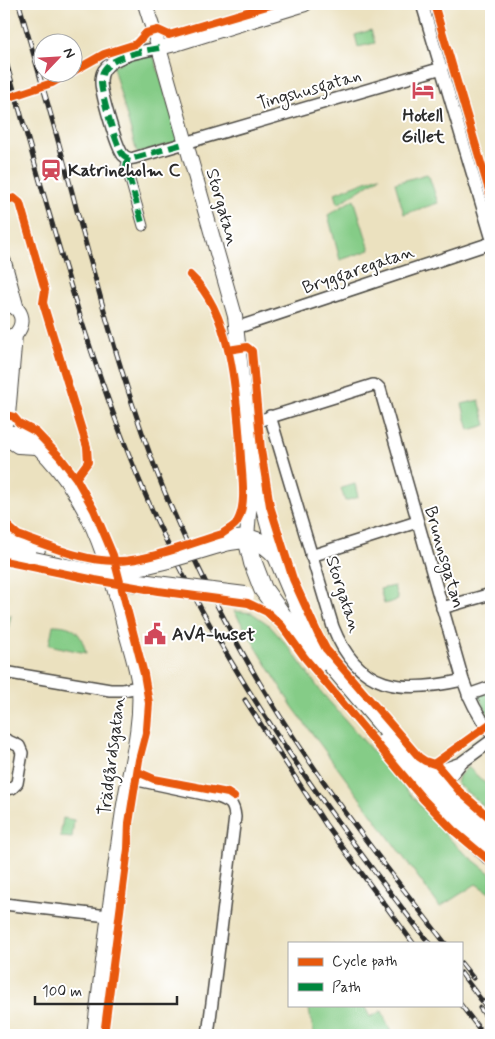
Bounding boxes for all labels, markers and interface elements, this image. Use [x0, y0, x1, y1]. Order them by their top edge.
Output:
north arrow [32, 32, 82, 82]
text: N [59, 45, 79, 61]
street label: Tingshusgatan [254, 64, 365, 118]
hotel icon: Hotell Gillet [410, 77, 436, 103]
place label: Hotell Gillet [401, 104, 445, 149]
station icon: Katrineholm C [38, 157, 64, 183]
place label: Katrineholm C [68, 159, 180, 183]
street label: Storgatan [200, 166, 245, 249]
street label: Bryggaregatan [299, 240, 418, 302]
street label: Brunnsgatan [417, 504, 470, 611]
street label: Storgatan [319, 553, 367, 636]
public building icon: AVA-huset [142, 621, 168, 647]
place label: AVA-huset [172, 623, 256, 647]
street label: Trädgårdsgatan [93, 695, 133, 817]
legend [288, 942, 462, 1006]
text: Cycle path [332, 952, 397, 972]
scale bar [35, 974, 178, 1006]
text: Path [332, 978, 361, 998]
text: 100 m [42, 982, 82, 1002]

